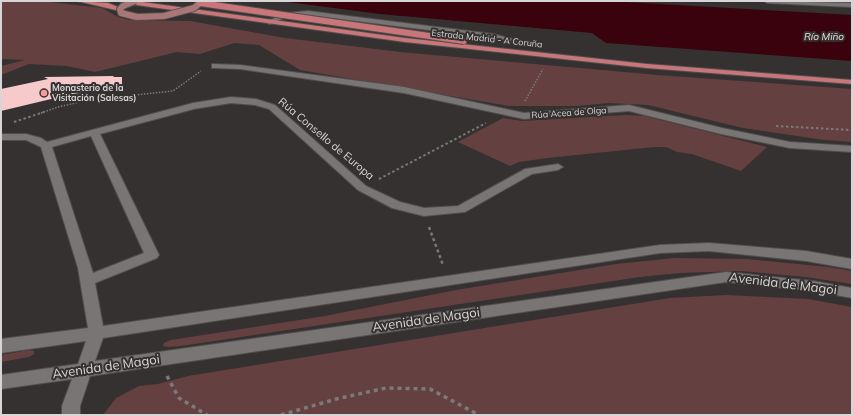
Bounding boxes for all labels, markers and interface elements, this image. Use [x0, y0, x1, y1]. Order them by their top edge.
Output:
street label: Estrada Madrid - A Coruña [431, 28, 543, 50]
water label: Río Miño [804, 31, 844, 43]
place label: Monasterio de la Visitación (Salesas) [52, 83, 136, 104]
marker: Monasterio de la Visitación (Salesas) [39, 88, 49, 98]
street label: Rúa Consello de Europa [275, 95, 377, 183]
street label: Rúa Acea de Olga [531, 105, 607, 121]
street label: Avenida de Magoi [728, 270, 838, 298]
street label: Avenida de Magoi [371, 305, 481, 335]
street label: Avenida de Magoi [51, 352, 161, 382]

